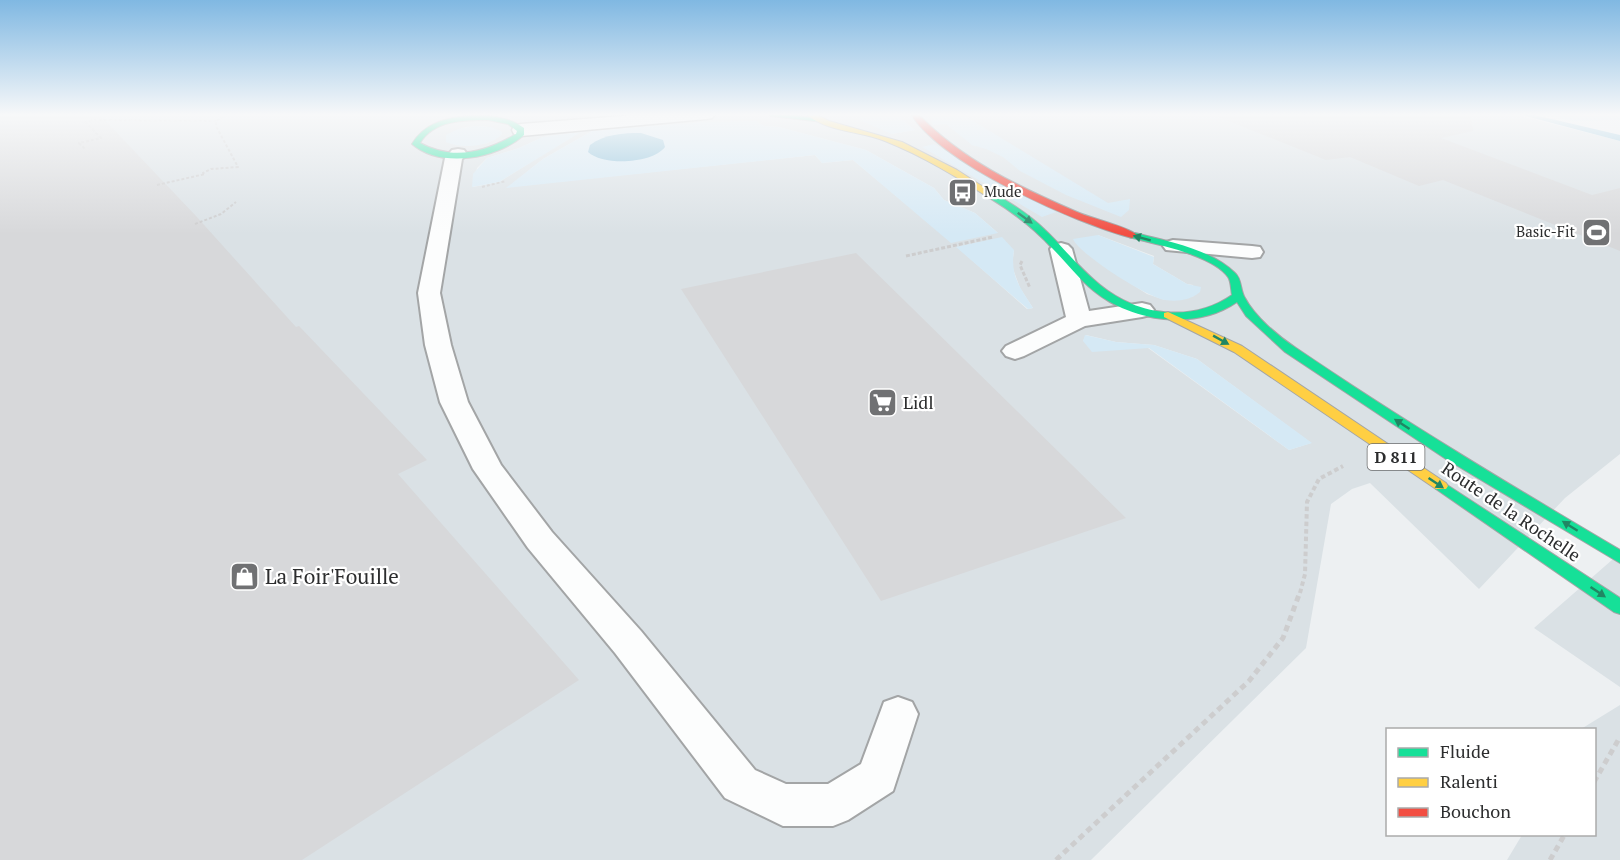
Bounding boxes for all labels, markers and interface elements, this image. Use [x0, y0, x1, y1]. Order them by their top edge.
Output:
bus stop icon: Mude [947, 176, 979, 208]
place label: Mude [984, 181, 1022, 201]
one-way arrow [1017, 212, 1033, 224]
sports icon: Basic-Fit [1580, 216, 1612, 248]
place label: Basic-Fit [1516, 221, 1575, 241]
one-way arrow [1133, 233, 1151, 242]
one-way arrow [1213, 335, 1230, 345]
supermarket icon: Lidl [866, 387, 898, 419]
place label: Lidl [903, 390, 934, 414]
one-way arrow [1394, 419, 1410, 430]
road number: D 811 [1368, 444, 1424, 470]
street label: Route de la Rochelle [1437, 456, 1586, 567]
one-way arrow [1427, 478, 1444, 489]
one-way arrow [1562, 521, 1578, 532]
shop icon: La Foir'Fouille [228, 561, 260, 593]
place label: La Foir'Fouille [265, 562, 399, 590]
one-way arrow [1589, 586, 1605, 598]
legend [1386, 728, 1596, 836]
text: Fluide [1440, 739, 1490, 763]
text: Ralenti [1440, 769, 1498, 793]
text: Bouchon [1440, 799, 1511, 823]

